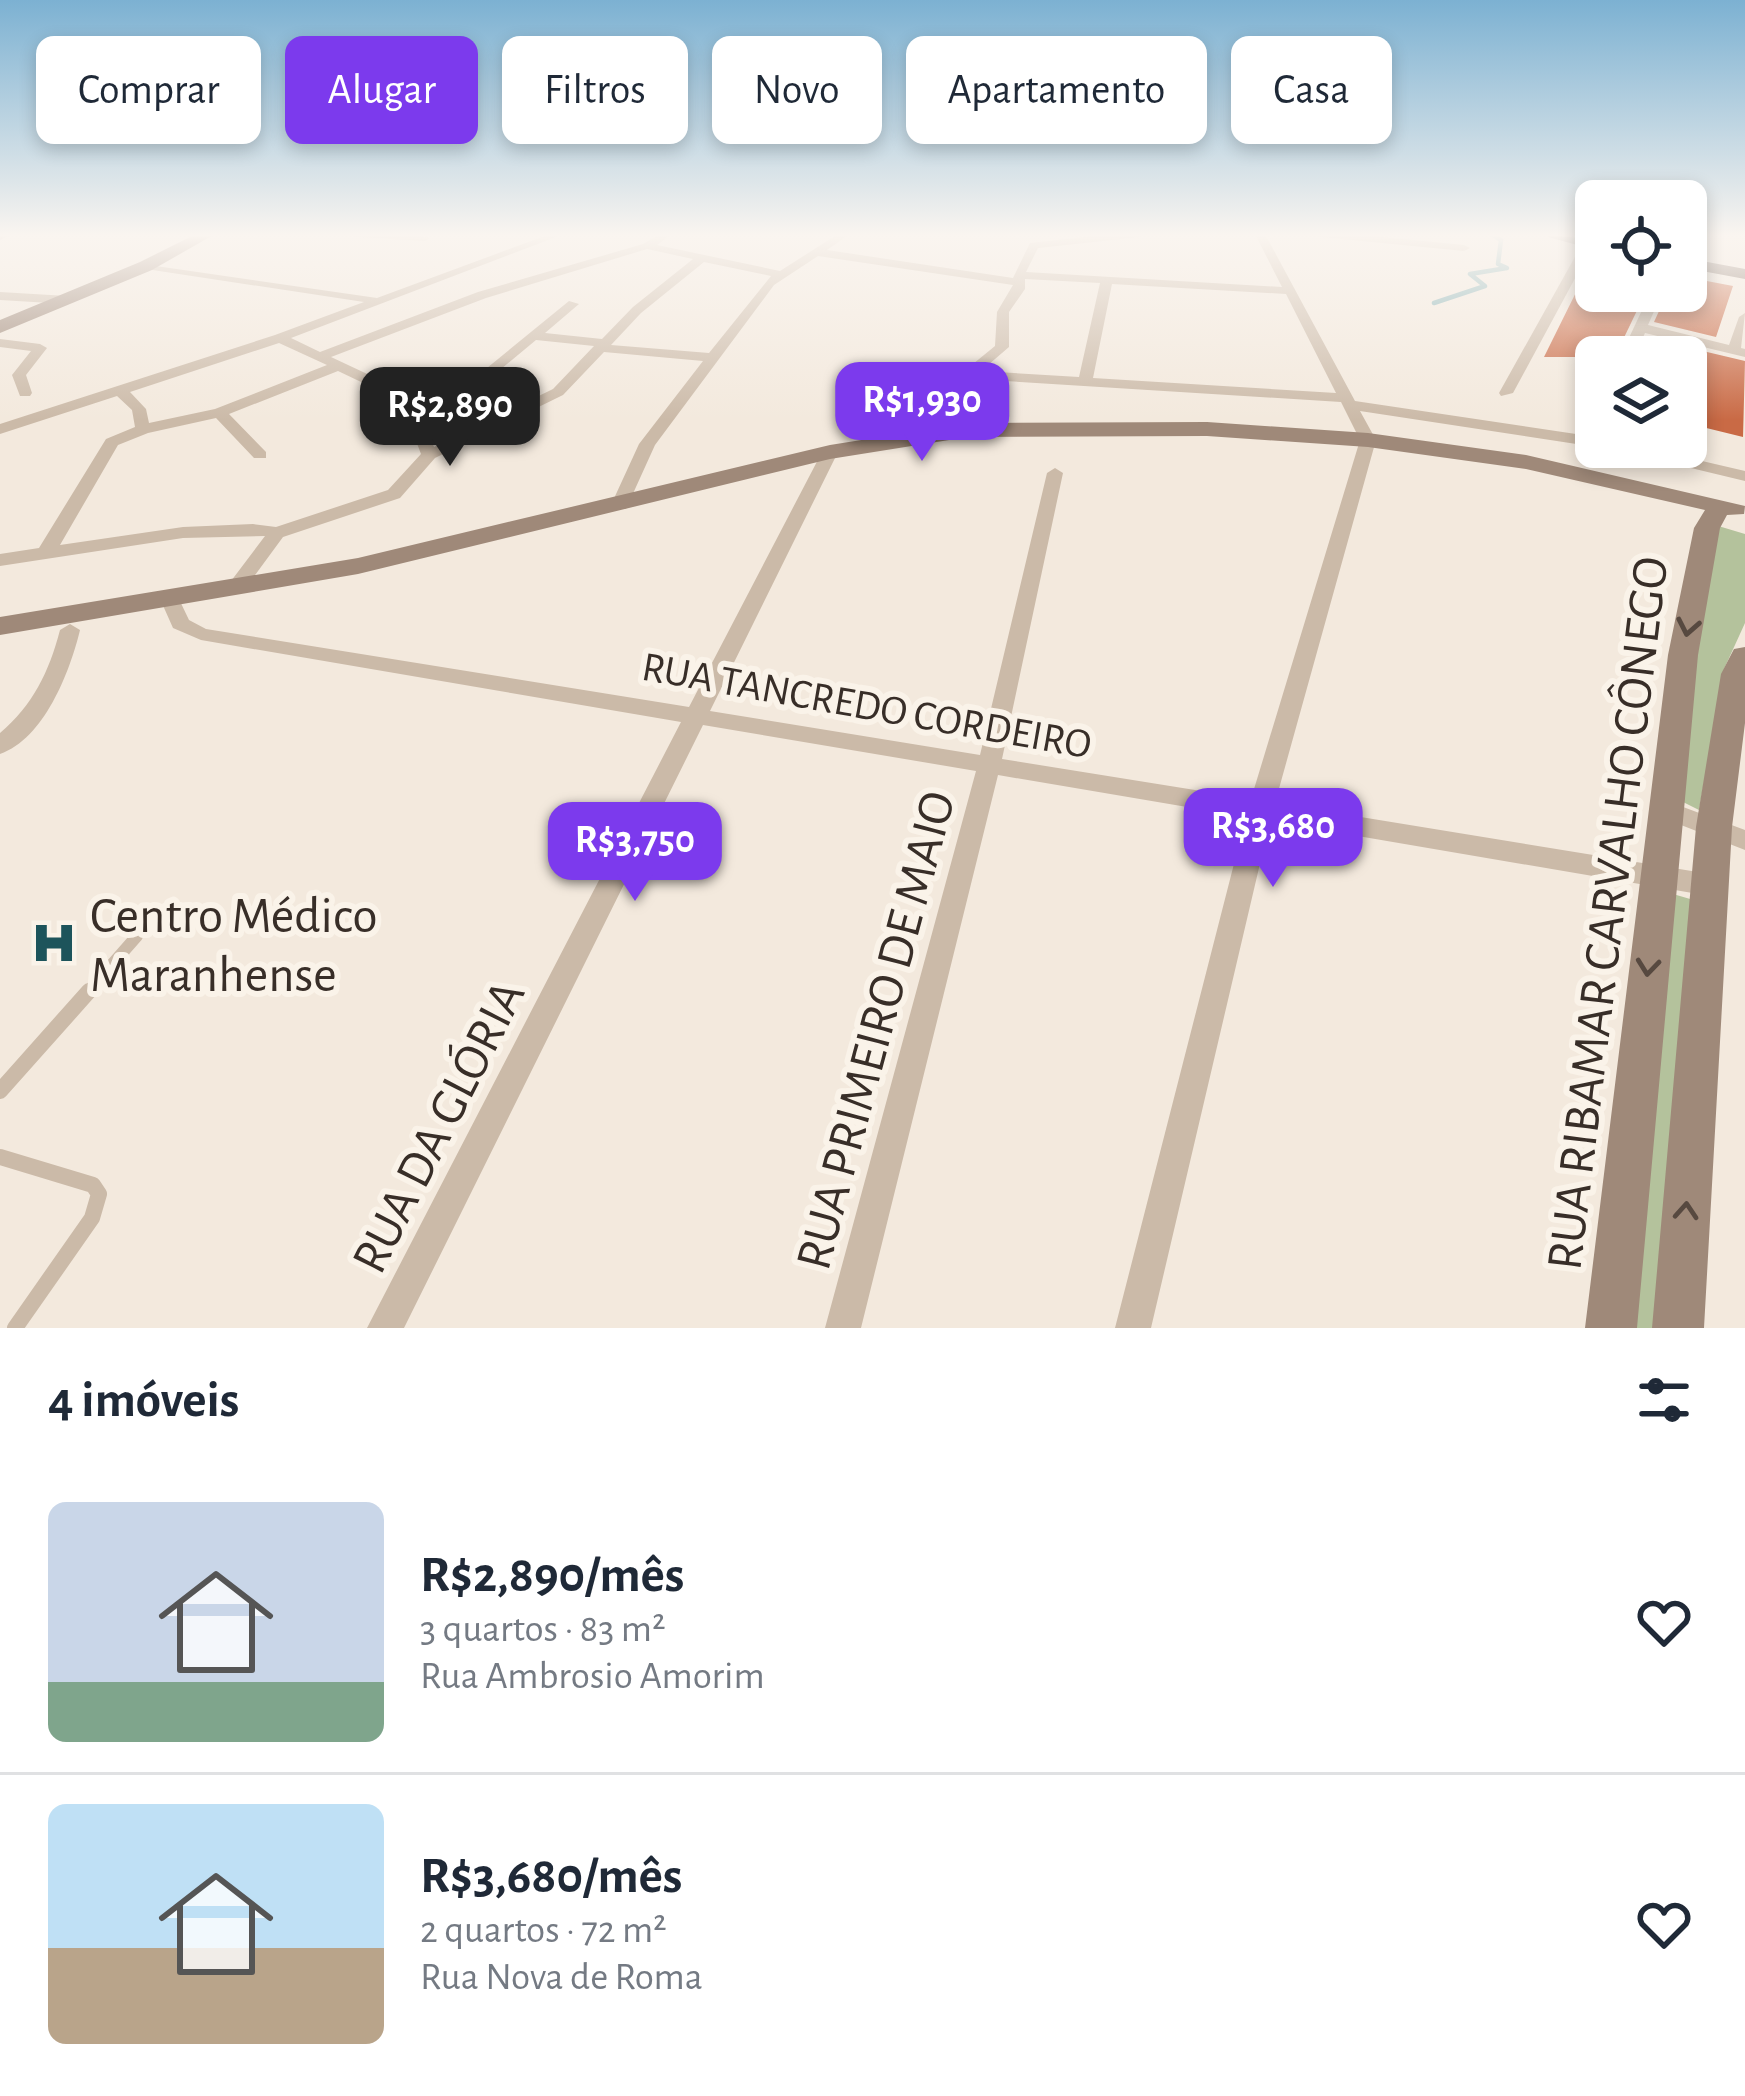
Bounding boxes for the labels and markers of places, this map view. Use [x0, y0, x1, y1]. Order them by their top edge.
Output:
pin: R$1,930 [811, 362, 1033, 464]
pin: R$2,890 [339, 367, 561, 469]
pin: R$3,680 [1162, 788, 1384, 890]
pin: R$3,750 [524, 802, 746, 904]
place label: Centro Médico Maranhense [90, 891, 378, 1001]
hospital icon: Centro Médico Maranhense [29, 918, 79, 968]

